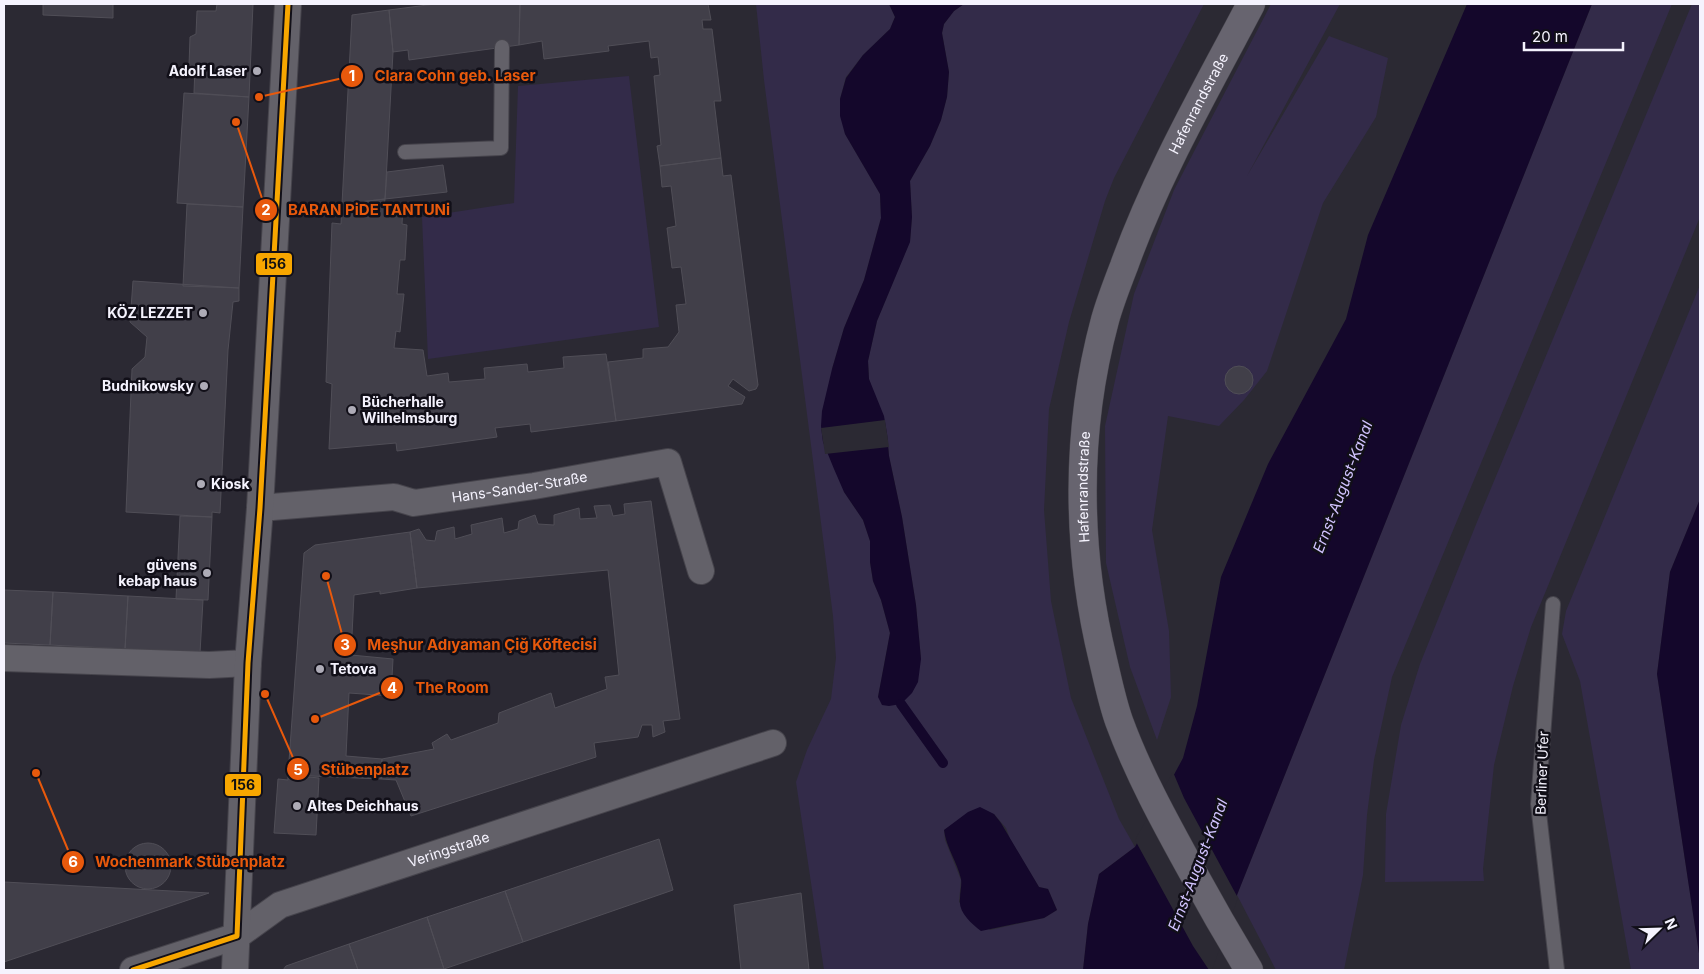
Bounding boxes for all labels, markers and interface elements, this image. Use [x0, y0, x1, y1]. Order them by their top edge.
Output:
scale bar [1524, 20, 1623, 52]
text: 20 m [1532, 27, 1568, 46]
street label: Hafenrandstraße [1165, 50, 1231, 157]
callout: Clara Cohn geb. Laser [339, 61, 546, 91]
place label: Adolf Laser [169, 62, 247, 79]
marker: Adolf Laser [251, 65, 263, 77]
text: 1 [349, 66, 355, 85]
text: Clara Cohn geb. Laser [374, 66, 536, 85]
callout: BARAN PiDE TANTUNi [253, 195, 461, 225]
text: 2 [261, 200, 271, 219]
text: BARAN PiDE TANTUNi [288, 200, 450, 219]
line badge: 156 [255, 252, 293, 276]
text: 156 [262, 255, 286, 272]
place label: KÖZ LEZZET [107, 304, 193, 321]
marker: KÖZ LEZZET [197, 307, 209, 319]
place label: Budnikowsky [102, 377, 195, 394]
marker: Budnikowsky [198, 380, 210, 392]
place label: Bücherhalle Wilhelmsburg [362, 393, 457, 426]
marker: Bücherhalle Wilhelmsburg [346, 404, 358, 416]
water label: Ernst-August-Kanal [1309, 418, 1377, 556]
street label: Hafenrandstraße [1074, 431, 1093, 543]
street label: Hans-Sander-Straße [451, 468, 589, 506]
place label: Kiosk [211, 475, 250, 492]
marker: Kiosk [195, 478, 207, 490]
place label: güvens kebap haus [118, 556, 197, 589]
marker: güvens kebap haus [201, 567, 213, 579]
callout: Meşhur Adıyaman Çiğ Köftecisi [333, 630, 607, 660]
text: 3 [340, 635, 350, 654]
text: Meşhur Adıyaman Çiğ Köftecisi [367, 635, 597, 654]
place label: Tetova [330, 660, 376, 677]
marker: Tetova [314, 663, 326, 675]
callout: The Room [380, 673, 498, 703]
text: 4 [387, 678, 397, 697]
text: The Room [415, 678, 489, 697]
street label: Berliner Ufer [1532, 731, 1551, 815]
callout: Stübenplatz [286, 754, 419, 784]
text: 5 [293, 760, 303, 779]
text: Stübenplatz [321, 760, 409, 779]
line badge: 156 [224, 773, 262, 797]
text: 156 [231, 776, 255, 793]
water label: Ernst-August-Kanal [1164, 796, 1232, 934]
place label: Altes Deichhaus [307, 797, 419, 814]
marker: Altes Deichhaus [291, 800, 303, 812]
street label: Veringstraße [406, 828, 491, 870]
callout: Wochenmark Stübenplatz [60, 847, 295, 877]
text: 6 [68, 852, 78, 871]
text: Wochenmark Stübenplatz [95, 852, 285, 871]
north arrow [1634, 904, 1684, 954]
text: N [1662, 915, 1681, 932]

